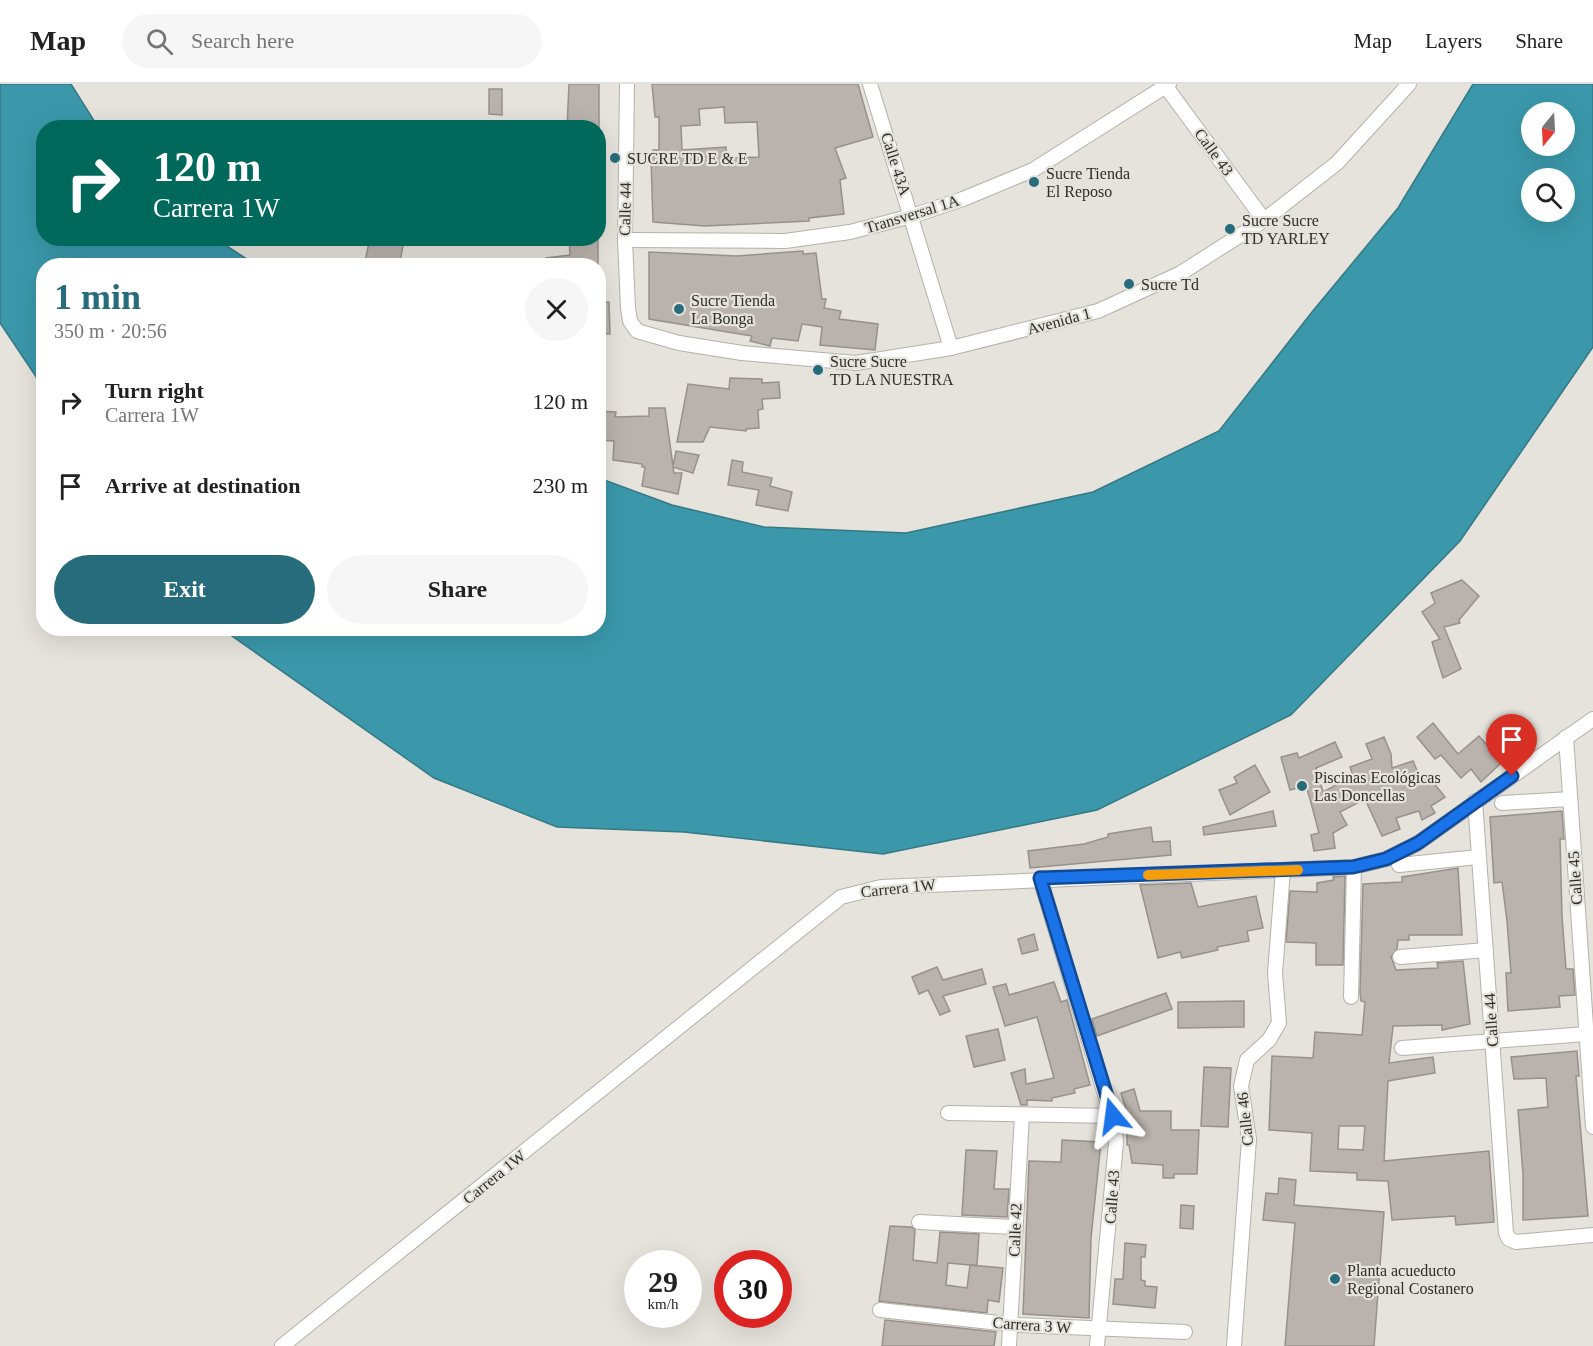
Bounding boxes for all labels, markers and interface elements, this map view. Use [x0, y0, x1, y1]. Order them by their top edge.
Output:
search box [122, 14, 542, 68]
text: Map [30, 25, 86, 56]
icon: search [143, 25, 176, 58]
text: Search here [191, 28, 294, 53]
text: Map [1354, 29, 1392, 53]
text: Layers [1425, 29, 1482, 53]
text: Share [1515, 29, 1563, 53]
north arrow [1521, 102, 1575, 156]
map controls [1521, 102, 1575, 222]
street label: Calle 43 [1191, 125, 1237, 179]
street label: Calle 43A [878, 130, 914, 198]
icon: right [54, 144, 132, 222]
text: 120 m [153, 144, 262, 190]
place label: SUCRE TD E & E [627, 150, 748, 167]
marker: SUCRE TD E & E [608, 151, 622, 165]
place label: Sucre Tienda El Reposo [1046, 165, 1130, 201]
button: search [1521, 168, 1575, 222]
marker: Sucre Tienda El Reposo [1027, 175, 1041, 189]
street label: Calle 44 [616, 182, 634, 236]
street label: Transversal 1A [863, 191, 962, 236]
text: Carrera 1W [153, 193, 280, 223]
place label: Sucre Sucre TD YARLEY [1242, 212, 1330, 247]
marker: Sucre Sucre TD YARLEY [1223, 222, 1237, 236]
place label: Sucre Td [1141, 276, 1199, 293]
text: 1 min [54, 277, 141, 317]
marker: Sucre Td [1122, 277, 1136, 291]
button: close [525, 278, 588, 341]
place label: Sucre Tienda La Bonga [691, 292, 775, 328]
marker: Sucre Tienda La Bonga [672, 302, 686, 316]
street label: Avenida 1 [1025, 304, 1093, 338]
text: 350 m · 20:56 [54, 320, 167, 342]
place label: Sucre Sucre TD LA NUESTRA [830, 353, 954, 388]
marker: Sucre Sucre TD LA NUESTRA [811, 363, 825, 377]
text: Turn right [105, 378, 204, 403]
icon: right [54, 386, 87, 419]
text: 120 m [532, 389, 588, 414]
text: Carrera 1W [105, 404, 199, 426]
icon: arrive [54, 470, 87, 503]
text: Arrive at destination [105, 473, 301, 498]
text: 230 m [532, 473, 588, 498]
button: Exit [54, 555, 315, 624]
button: Share [327, 555, 588, 624]
pin [1486, 714, 1537, 776]
icon: arrive [1495, 723, 1528, 756]
place label: Piscinas Ecológicas Las Doncellas [1314, 769, 1441, 804]
marker: Piscinas Ecológicas Las Doncellas [1295, 779, 1309, 793]
street label: Calle 45 [1565, 851, 1585, 905]
street label: Carrera 1W [860, 876, 937, 900]
street label: Calle 44 [1481, 993, 1501, 1047]
position arrow [1081, 1084, 1145, 1148]
street label: Calle 46 [1234, 1091, 1256, 1147]
street label: Carrera 1W [459, 1146, 529, 1207]
street label: Calle 43 [1102, 1170, 1122, 1224]
street label: Calle 42 [1006, 1203, 1024, 1257]
speed limit sign: 30 [714, 1250, 792, 1328]
place label: Planta acueducto Regional Costanero [1347, 1262, 1474, 1298]
text: 29 [648, 1265, 678, 1298]
marker: Planta acueducto Regional Costanero [1328, 1272, 1342, 1286]
text: km/h [648, 1296, 678, 1312]
street label: Carrera 3 W [992, 1314, 1073, 1336]

